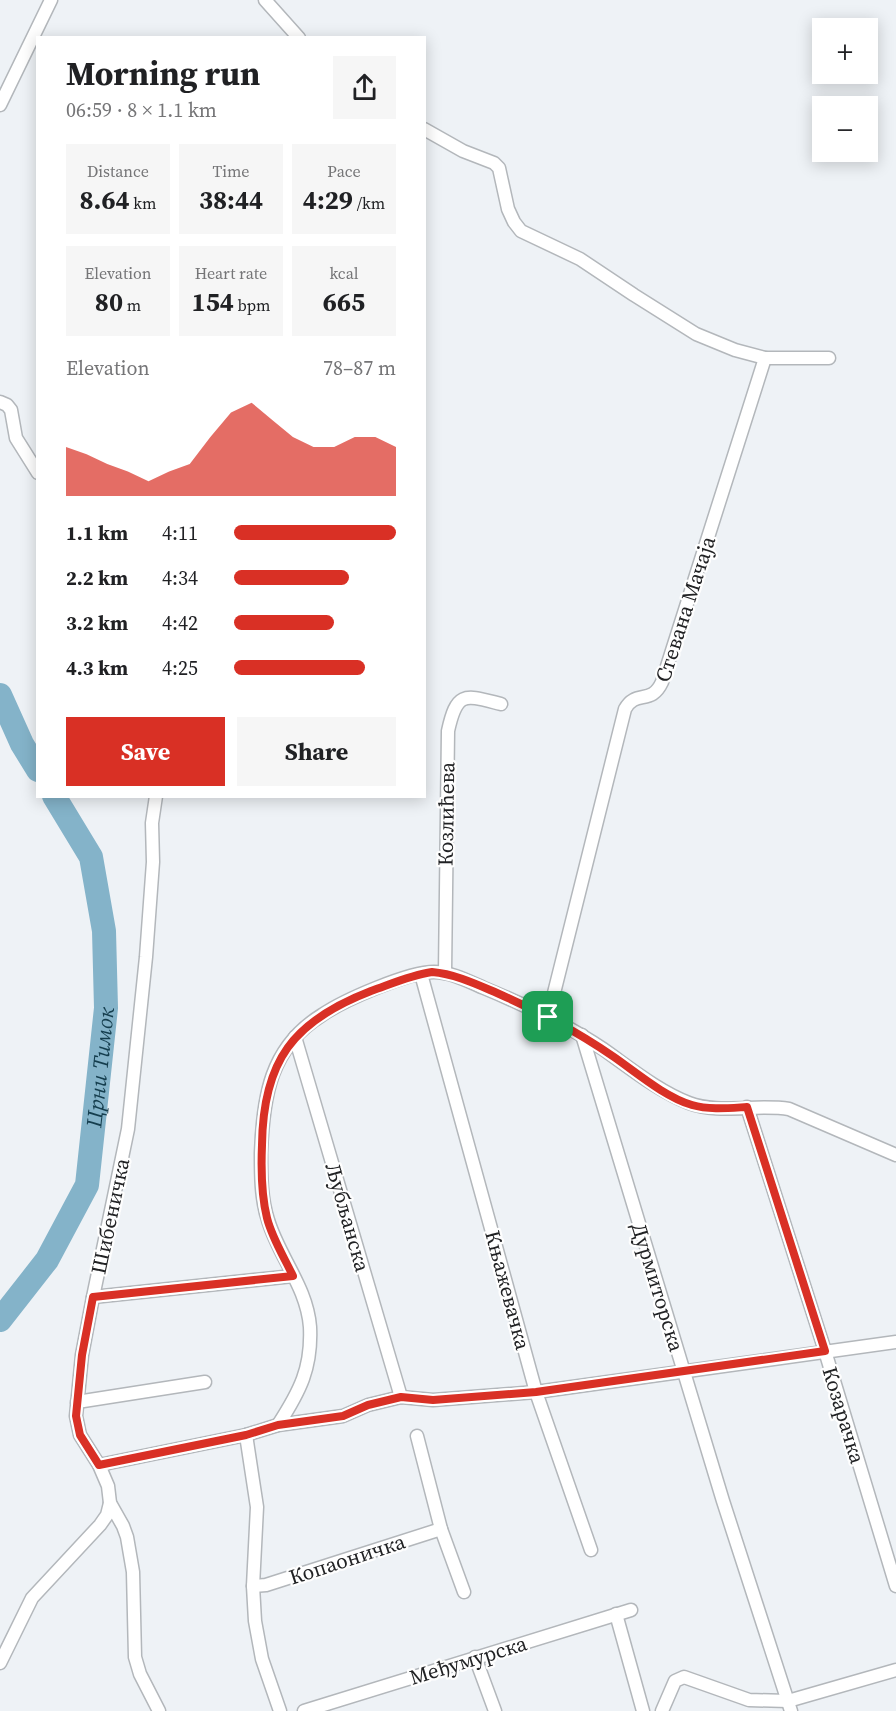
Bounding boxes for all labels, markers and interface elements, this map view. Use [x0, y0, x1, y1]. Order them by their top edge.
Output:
map controls [812, 18, 878, 162]
button: + [812, 18, 878, 84]
text: Morning run [66, 51, 260, 96]
button: share [333, 56, 396, 119]
text: 06:59 · 8 × 1.1 km [66, 96, 217, 124]
button: − [812, 96, 878, 162]
text: Distance [87, 160, 149, 182]
text: Time [212, 160, 250, 182]
text: Pace [327, 160, 361, 182]
text: 8.64 [80, 182, 130, 218]
text: 38:44 [199, 182, 263, 218]
text: 4:29 [303, 182, 353, 218]
text: km [130, 192, 156, 214]
text: /km [353, 192, 385, 214]
text: Elevation [85, 262, 151, 284]
text: Heart rate [195, 262, 267, 284]
text: kcal [329, 262, 359, 284]
text: 80 [95, 284, 123, 320]
text: 154 [192, 284, 234, 320]
text: 665 [323, 284, 365, 320]
text: m [123, 294, 141, 316]
text: bpm [234, 294, 270, 316]
text: Elevation [66, 354, 150, 382]
text: 78–87 m [323, 354, 396, 382]
text: 1.1 km [66, 519, 128, 547]
text: 4:11 [162, 519, 198, 547]
street label: Стевана Мачаја [648, 532, 722, 686]
text: 2.2 km [66, 564, 128, 592]
text: 4:34 [162, 564, 198, 592]
text: 3.2 km [66, 609, 128, 637]
text: 4:42 [162, 609, 198, 637]
text: 4.3 km [66, 654, 128, 682]
text: 4:25 [162, 654, 198, 682]
button: Save [66, 717, 225, 786]
button: Share [237, 717, 396, 786]
street label: Козлићева [431, 761, 461, 866]
pin [522, 991, 573, 1042]
icon: arrive [531, 1000, 564, 1033]
water label: Црни Тимок [78, 1005, 121, 1129]
street label: Шибеничка [84, 1155, 136, 1277]
street label: Љубљанска [319, 1159, 377, 1275]
street label: Дурмиторска [625, 1219, 691, 1355]
street label: Књажевачка [478, 1227, 538, 1353]
street label: Козарачка [816, 1363, 873, 1467]
street label: Копаоничка [285, 1527, 409, 1591]
street label: Међумурска [406, 1628, 531, 1692]

